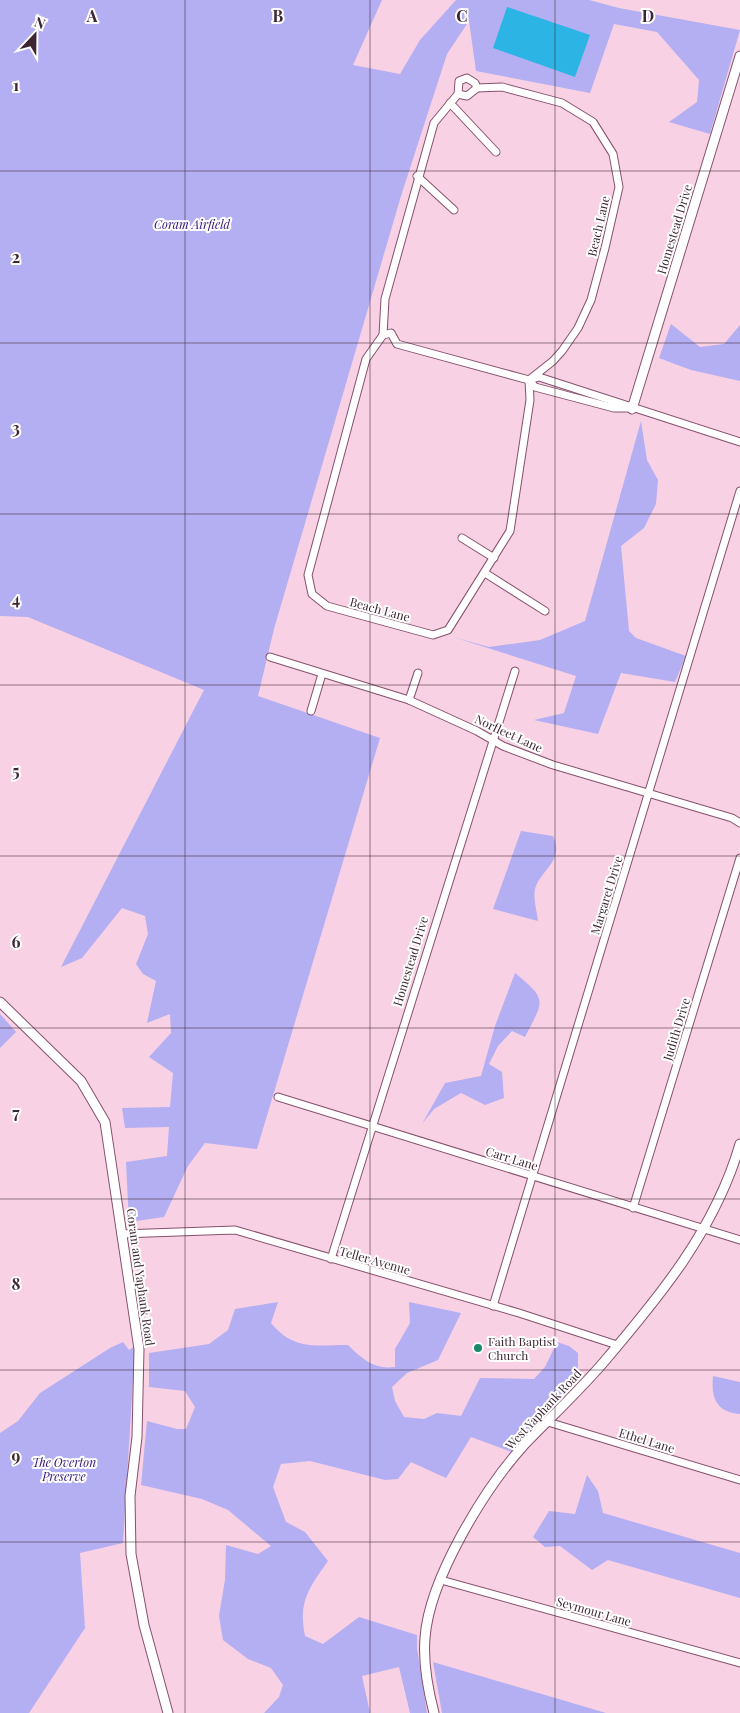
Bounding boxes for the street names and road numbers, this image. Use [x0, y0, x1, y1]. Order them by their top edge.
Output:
street label: Homestead Drive [653, 182, 695, 276]
street label: Beach Lane [583, 194, 613, 258]
street label: Beach Lane [348, 593, 412, 625]
street label: Norfleet Lane [473, 710, 545, 756]
street label: Margaret Drive [586, 854, 626, 936]
street label: Homestead Drive [389, 914, 431, 1008]
street label: Judith Drive [659, 996, 693, 1063]
street label: Carr Lane [484, 1142, 540, 1174]
street label: Coram and Yaphank Road [123, 1207, 159, 1347]
street label: Teller Avenue [338, 1242, 412, 1278]
street label: West Yaphank Road [501, 1365, 584, 1453]
street label: Ethel Lane [617, 1424, 677, 1456]
street label: Seymour Lane [555, 1593, 633, 1629]

